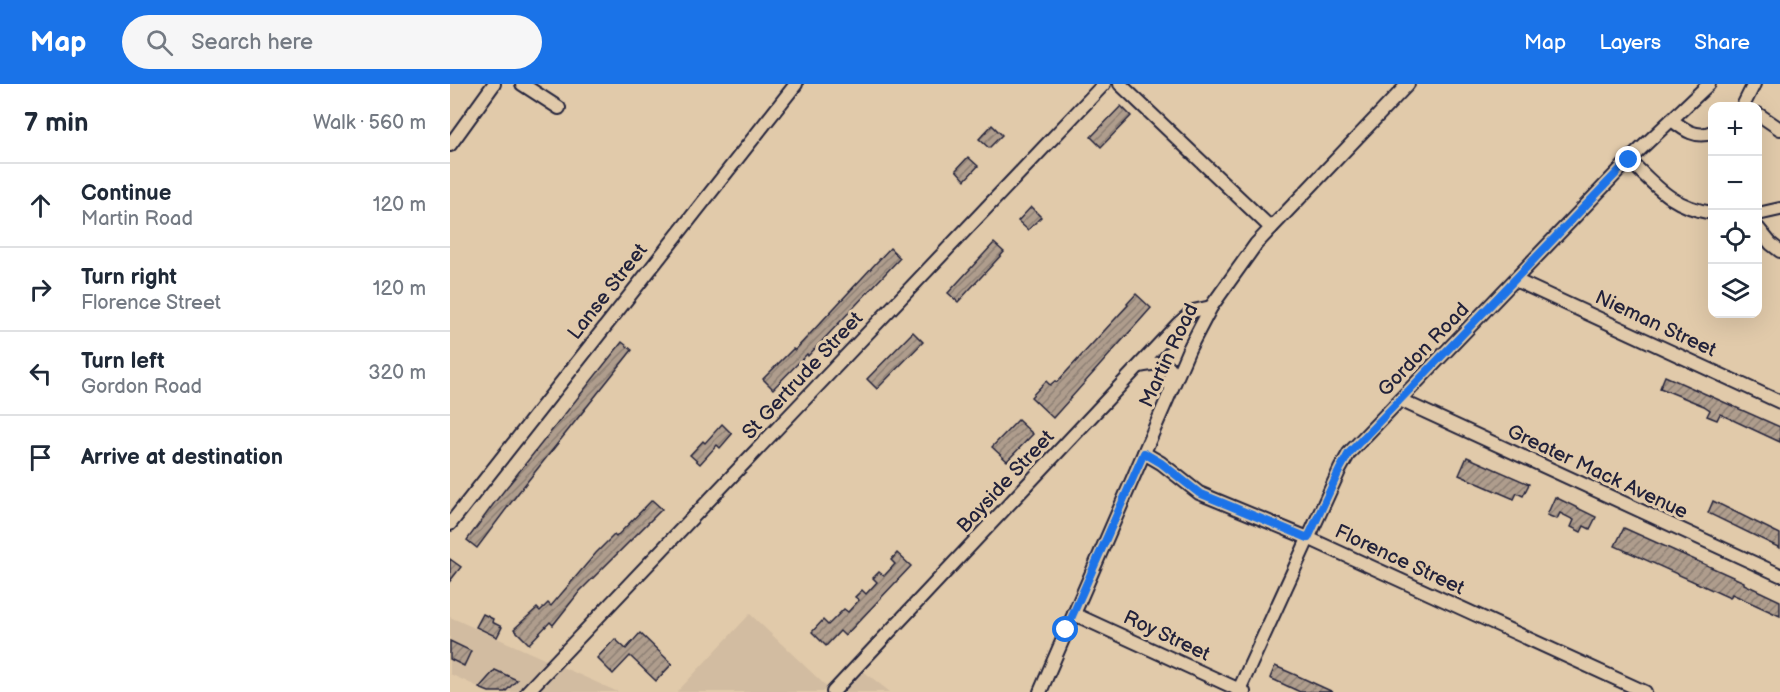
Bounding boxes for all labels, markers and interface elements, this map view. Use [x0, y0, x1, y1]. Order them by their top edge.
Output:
search box [122, 15, 542, 69]
text: Map [30, 26, 86, 59]
icon: search [143, 26, 176, 59]
text: Search here [191, 29, 313, 56]
text: Map [1524, 30, 1566, 55]
text: Layers [1599, 30, 1661, 55]
text: Share [1694, 30, 1750, 55]
map controls [1708, 102, 1762, 318]
button: + [1708, 102, 1762, 156]
text: 7 min [24, 108, 88, 139]
text: Walk · 560 m [313, 111, 426, 135]
route end [1615, 146, 1641, 172]
button: − [1708, 156, 1762, 210]
text: Continue [81, 180, 171, 207]
icon: ahead [24, 189, 57, 222]
text: 120 m [373, 193, 426, 217]
text: Martin Road [81, 207, 193, 231]
button: locate [1708, 210, 1762, 264]
street label: Lanse Street [563, 239, 653, 344]
text: Turn right [81, 264, 177, 291]
button: layers [1708, 264, 1762, 318]
icon: right [24, 273, 57, 306]
text: 120 m [373, 277, 426, 301]
street label: Nieman Street [1591, 285, 1720, 362]
text: Florence Street [81, 291, 221, 315]
street label: Gordon Road [1373, 298, 1474, 402]
street label: Martin Road [1134, 300, 1203, 411]
street label: St Gertrude Street [737, 307, 868, 444]
text: Turn left [81, 348, 165, 375]
icon: left [24, 357, 57, 390]
text: 320 m [368, 361, 426, 385]
text: Gordon Road [81, 375, 202, 399]
street label: Greater Mack Avenue [1503, 419, 1692, 524]
street label: Bayside Street [952, 425, 1059, 538]
icon: arrive [24, 441, 57, 474]
text: Arrive at destination [81, 444, 283, 471]
street label: Florence Street [1331, 519, 1468, 600]
street label: Roy Street [1119, 605, 1214, 666]
route start [1052, 616, 1078, 642]

